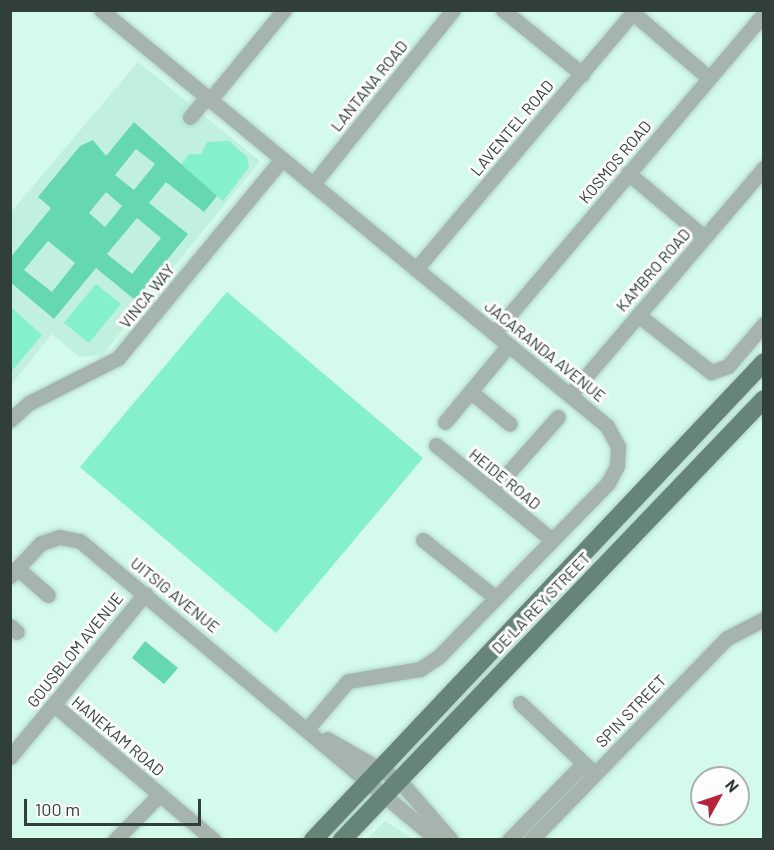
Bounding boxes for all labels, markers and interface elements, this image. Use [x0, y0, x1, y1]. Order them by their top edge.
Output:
street label: LANTANA ROAD [327, 37, 411, 135]
street label: LAVENTEL ROAD [466, 76, 558, 180]
street label: KOSMOS ROAD [575, 117, 655, 207]
street label: KAMBRO ROAD [612, 225, 694, 315]
street label: VINCA WAY [115, 260, 179, 332]
street label: JACARANDA AVENUE [481, 296, 609, 406]
street label: HEIDE ROAD [465, 444, 545, 514]
street label: DE LA REY STREET [488, 548, 594, 658]
street label: UITSIG AVENUE [127, 553, 223, 637]
street label: GOUSBLOM AVENUE [23, 589, 127, 711]
street label: SPIN STREET [592, 671, 670, 751]
street label: HANEKAM ROAD [68, 692, 168, 780]
north arrow [690, 766, 750, 826]
text: N [722, 775, 743, 796]
scale bar [27, 787, 204, 825]
text: 100 m [35, 798, 80, 820]

